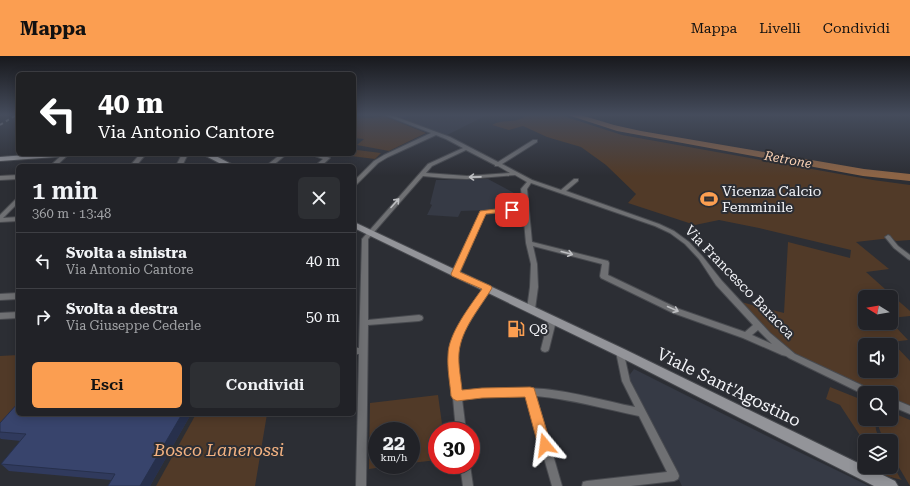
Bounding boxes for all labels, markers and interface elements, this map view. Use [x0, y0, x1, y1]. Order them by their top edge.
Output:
text: Mappa [20, 17, 86, 40]
text: Mappa [691, 20, 737, 36]
text: Livelli [759, 20, 801, 36]
text: Condividi [823, 20, 890, 36]
text: 40 m [98, 87, 163, 120]
icon: left [32, 88, 84, 140]
text: Via Antonio Cantore [98, 121, 274, 142]
water label: Retrone [762, 148, 813, 171]
one-way arrow [469, 173, 482, 181]
text: 1 min [32, 177, 98, 205]
button: close [298, 177, 340, 219]
place label: Vicenza Calcio Femminile [722, 183, 821, 215]
sports icon: Vicenza Calcio Femminile [699, 189, 719, 209]
pin [495, 193, 529, 227]
one-way arrow [390, 199, 399, 209]
icon: arrive [501, 199, 523, 221]
text: 360 m · 13:48 [32, 206, 111, 221]
street label: Via Francesco Baracca [682, 222, 799, 342]
text: Svolta a sinistra [66, 244, 187, 262]
icon: left [32, 250, 54, 272]
one-way arrow [560, 250, 573, 257]
text: 40 m [306, 252, 340, 270]
text: Via Antonio Cantore [66, 262, 193, 277]
north arrow [858, 290, 898, 330]
map controls [858, 290, 898, 474]
text: Svolta a destra [66, 300, 178, 318]
icon: right [32, 306, 54, 328]
one-way arrow [667, 306, 679, 313]
text: 50 m [306, 308, 340, 326]
text: Via Giuseppe Cederle [66, 318, 201, 333]
fuel station icon: Q8 [506, 319, 526, 339]
place label: Q8 [529, 321, 548, 337]
button: sound [858, 338, 898, 378]
street label: Viale Sant'Agostino [654, 343, 804, 431]
button: Esci [32, 362, 182, 408]
button: Condividi [190, 362, 340, 408]
button: search [858, 386, 898, 426]
speed limit sign: 30 [428, 422, 480, 474]
position arrow [524, 424, 566, 466]
text: 22 [383, 431, 405, 455]
button: layers [858, 434, 898, 474]
park label: Bosco Lanerossi [153, 440, 284, 460]
text: km/h [381, 452, 407, 463]

